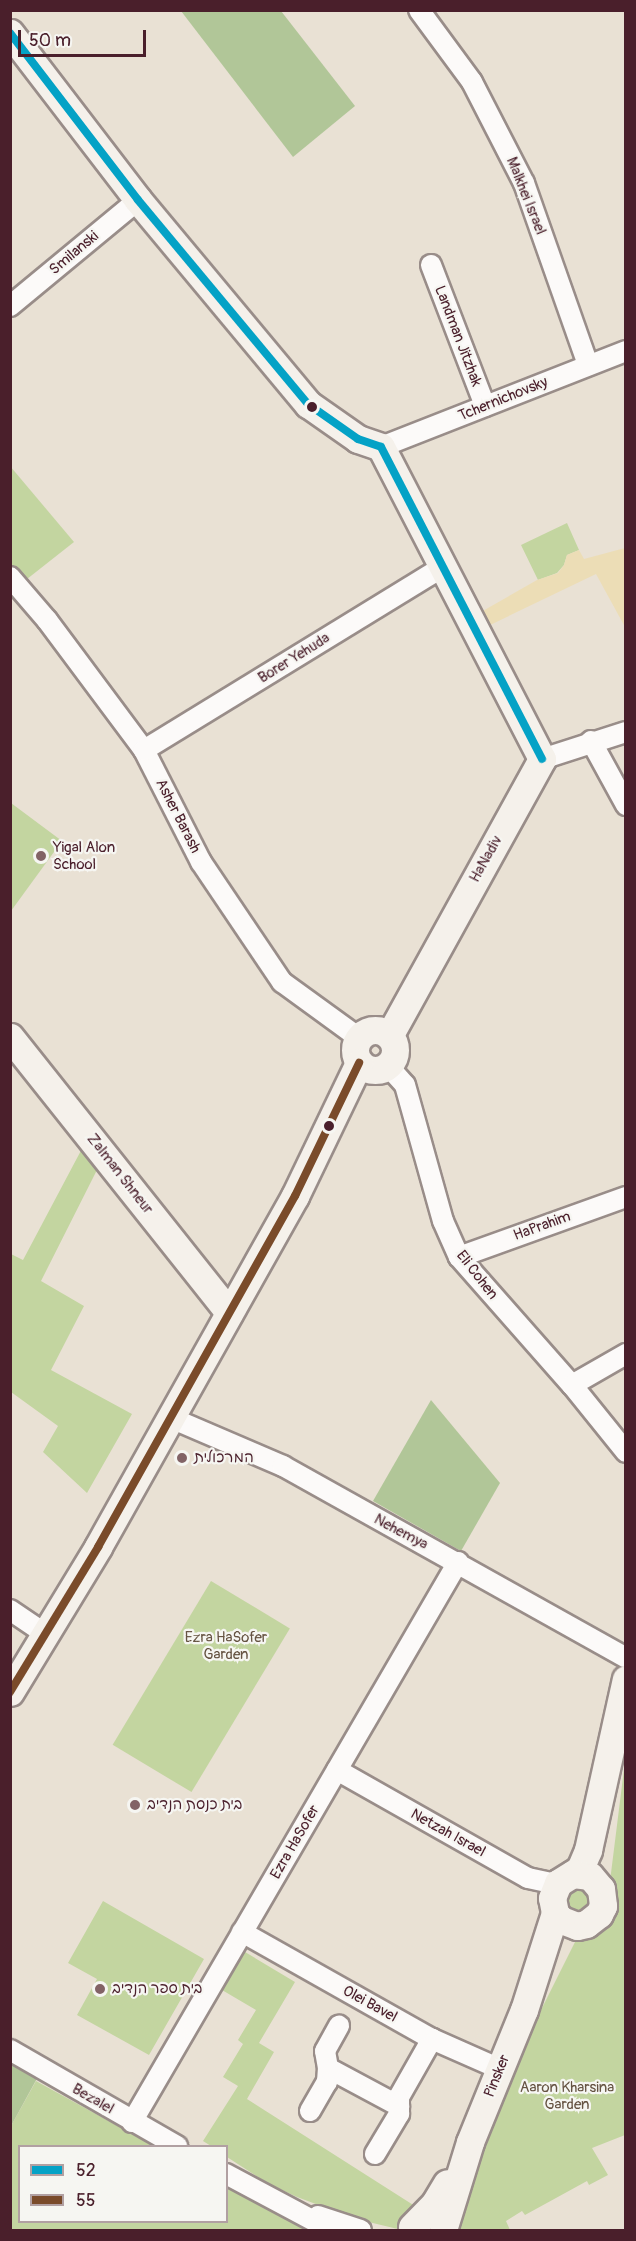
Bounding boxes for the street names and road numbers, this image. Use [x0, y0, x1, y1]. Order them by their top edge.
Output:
street label: Malkhei Israel [502, 155, 550, 237]
street label: Smilanski [46, 227, 102, 279]
street label: Landman Jitzhak [431, 283, 485, 389]
street label: Tchernichovsky [456, 373, 550, 425]
street label: Borer Yehuda [255, 629, 333, 687]
street label: Asher Barash [152, 776, 204, 856]
street label: HaNadiv [466, 832, 506, 886]
street label: Zalman Shneur [83, 1130, 157, 1218]
street label: HaPrahim [511, 1207, 573, 1245]
street label: Eli Cohen [452, 1247, 502, 1303]
street label: Nehemya [371, 1510, 431, 1554]
street label: Ezra HaSofer [267, 1802, 323, 1882]
street label: Netzah Israel [407, 1805, 489, 1861]
street label: Olei Bavel [340, 1982, 400, 2026]
street label: Pinsker [480, 2052, 514, 2100]
street label: Bezalel [69, 2080, 117, 2118]

